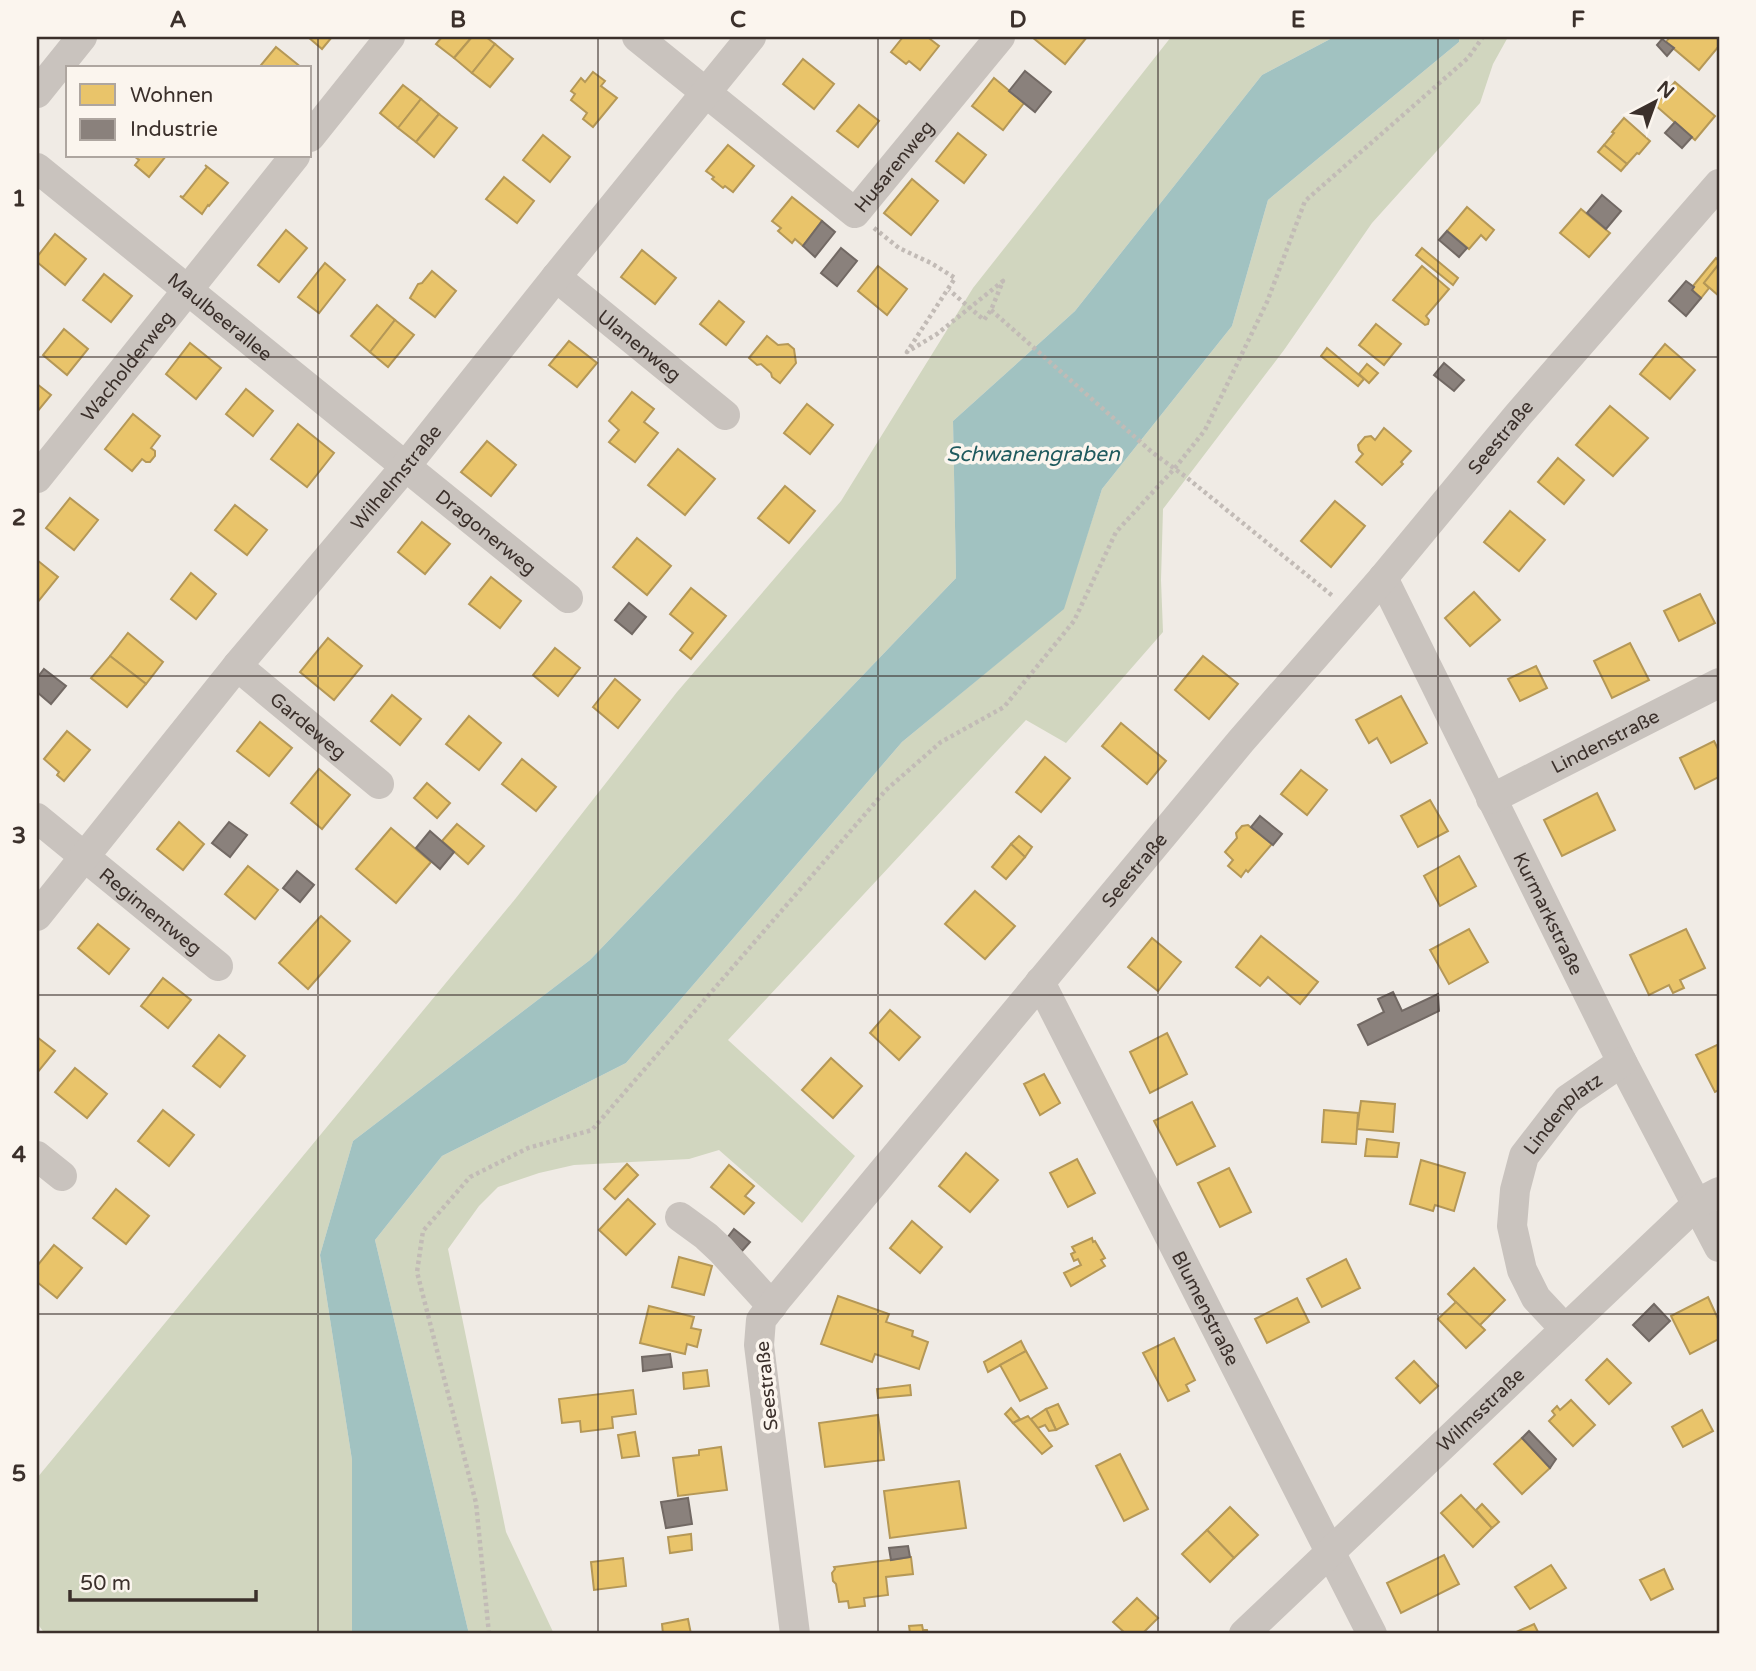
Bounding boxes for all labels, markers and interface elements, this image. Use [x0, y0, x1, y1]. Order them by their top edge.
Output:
text: A [169, 6, 187, 34]
text: B [450, 6, 466, 34]
text: C [730, 6, 746, 34]
text: D [1009, 6, 1027, 34]
text: E [1291, 6, 1305, 34]
text: F [1571, 6, 1585, 34]
legend [66, 66, 312, 158]
north arrow [1620, 66, 1690, 136]
text: N [1653, 77, 1678, 103]
text: Wohnen [130, 83, 213, 108]
street label: Husarenweg [850, 116, 939, 217]
text: Industrie [130, 117, 218, 142]
text: 1 [12, 185, 26, 213]
street label: Maulbeerallee [163, 269, 276, 366]
street label: Ulanenweg [593, 306, 685, 387]
street label: Wacholderweg [77, 307, 179, 426]
street label: Seestraße [1464, 396, 1538, 479]
street label: Wilhelmstraße [347, 421, 446, 535]
water label: Schwanengraben [946, 442, 1121, 467]
street label: Dragonerweg [431, 485, 540, 580]
text: 2 [12, 504, 26, 532]
street label: Gardeweg [265, 688, 350, 764]
street label: Lindenstraße [1548, 705, 1663, 778]
text: 3 [12, 822, 26, 850]
street label: Seestraße [1098, 829, 1172, 912]
street label: Kurmarkstraße [1508, 849, 1587, 979]
street label: Regimentweg [95, 864, 206, 960]
street label: Lindenplatz [1519, 1069, 1607, 1159]
text: 4 [12, 1141, 27, 1169]
street label: Blumenstraße [1167, 1248, 1244, 1370]
street label: Seestraße [751, 1340, 783, 1432]
street label: Wilmsstraße [1433, 1364, 1529, 1457]
text: 5 [12, 1460, 26, 1488]
scale bar [70, 1559, 256, 1603]
text: 50 m [80, 1571, 131, 1596]

